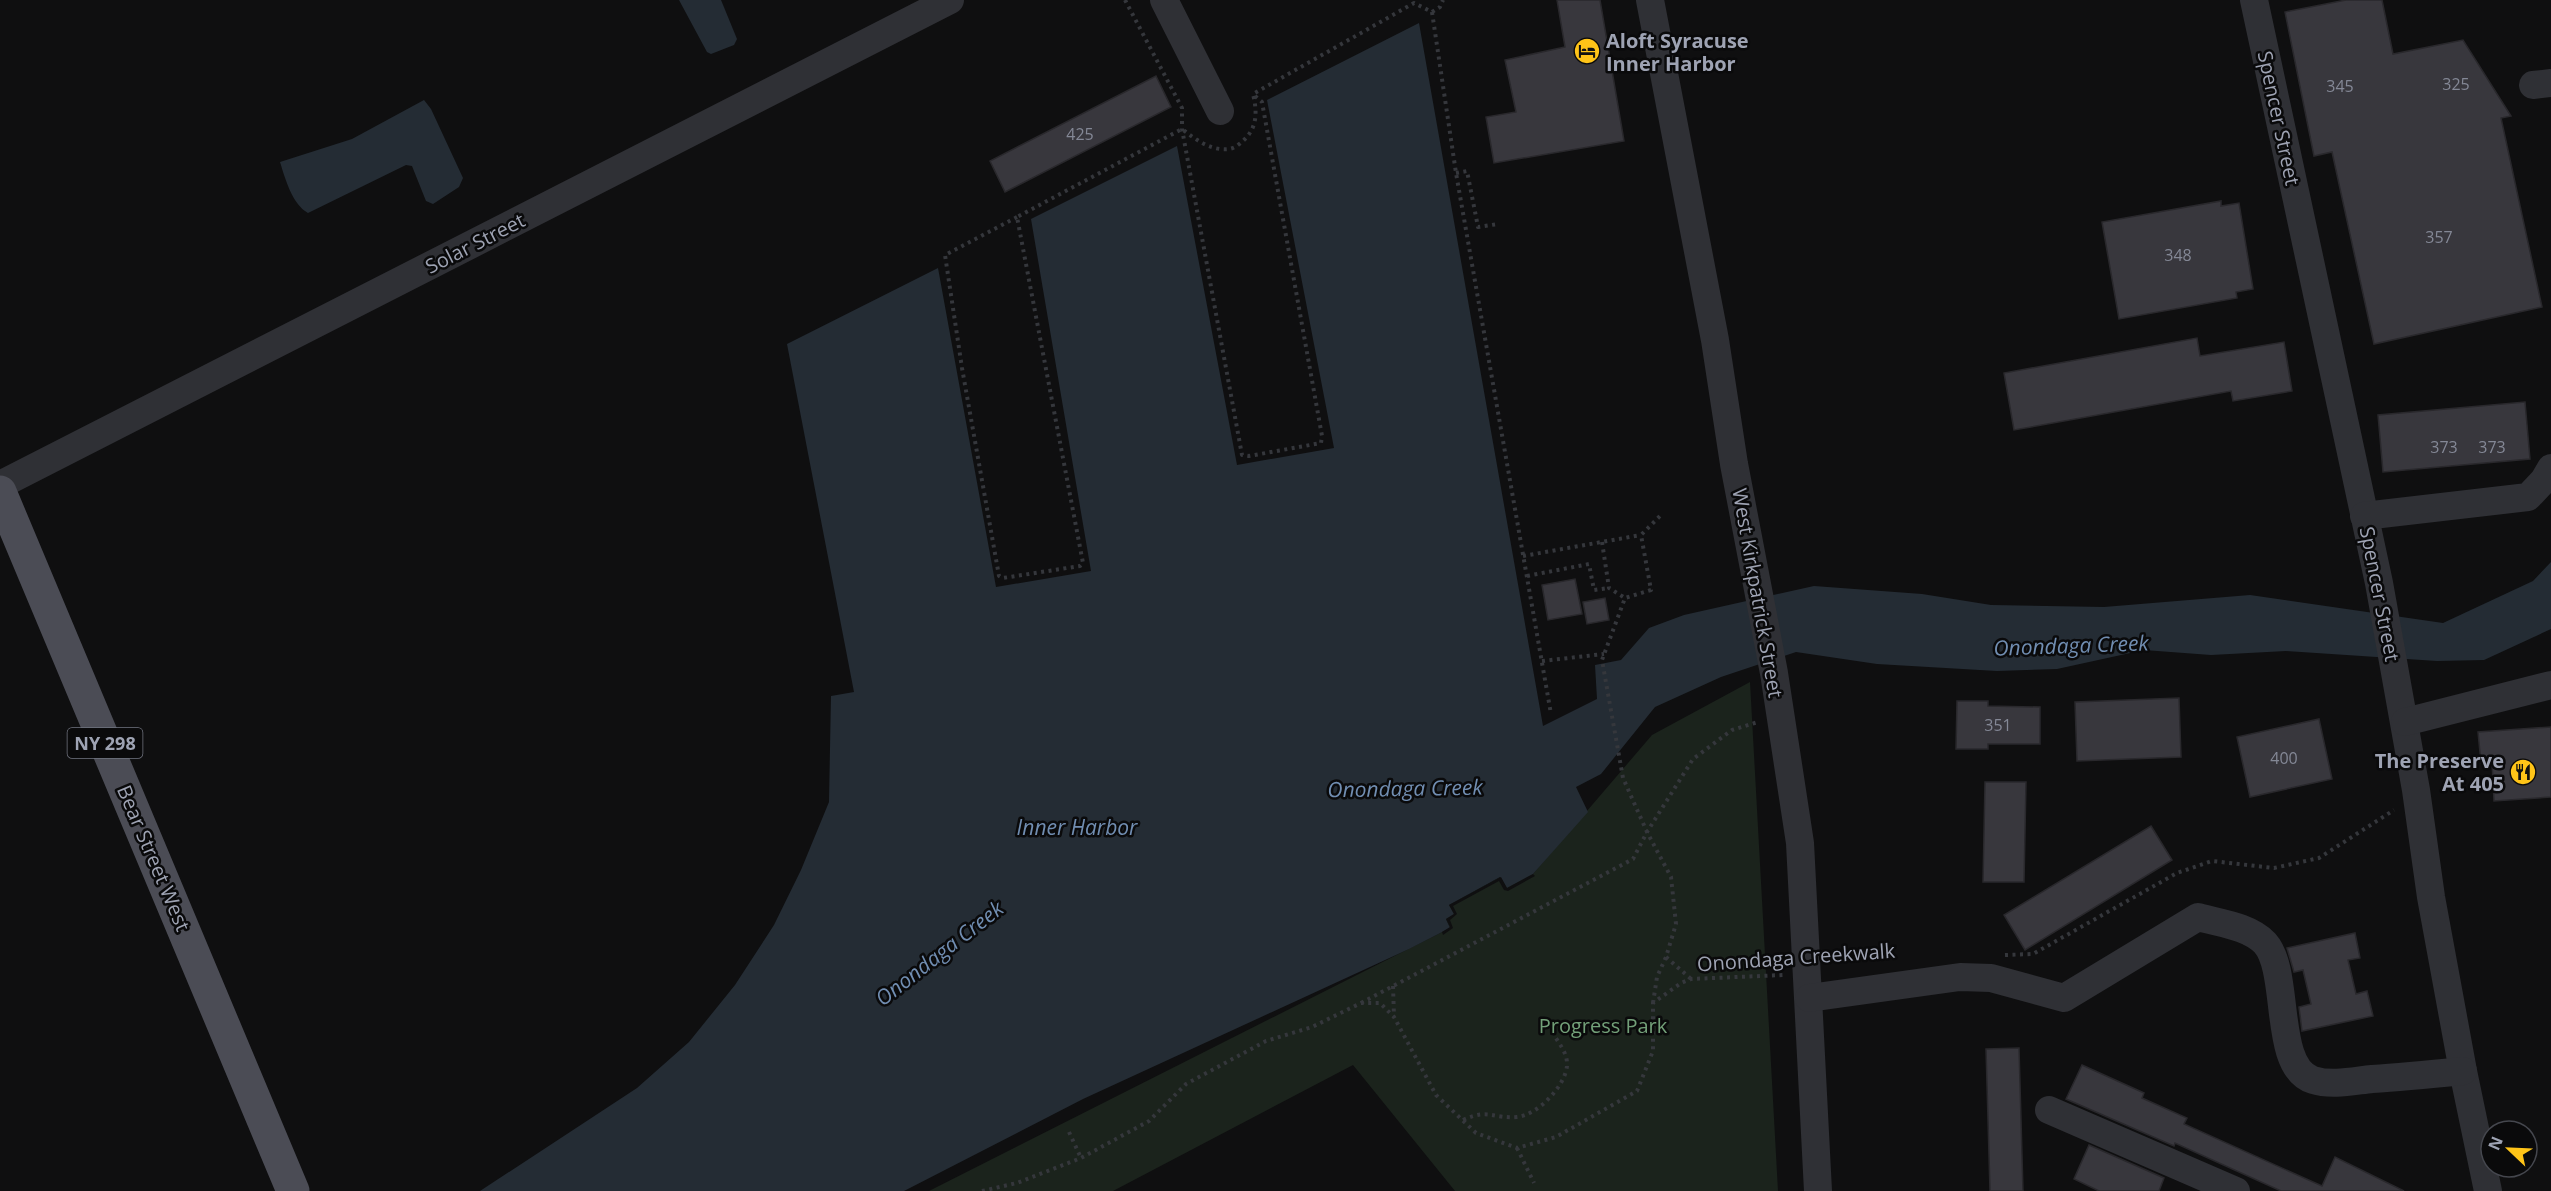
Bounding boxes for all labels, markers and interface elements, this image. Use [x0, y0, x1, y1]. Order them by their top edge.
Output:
place label: Aloft Syracuse Inner Harbor [1606, 27, 1749, 77]
hotel icon: Aloft Syracuse Inner Harbor [1572, 36, 1602, 66]
street label: Spencer Street [2252, 48, 2306, 188]
house number: 325 [2442, 73, 2470, 95]
house number: 345 [2326, 75, 2354, 97]
house number: 425 [1066, 123, 1094, 145]
street label: Solar Street [421, 206, 529, 280]
house number: 357 [2425, 226, 2453, 248]
house number: 348 [2164, 244, 2192, 266]
house number: 373 [2430, 436, 2458, 458]
house number: 373 [2478, 436, 2506, 458]
street label: West Kirkpatrick Street [1726, 486, 1790, 700]
street label: Spencer Street [2354, 524, 2406, 664]
water label: Onondaga Creek [1993, 628, 2150, 662]
house number: 351 [1984, 714, 2012, 736]
road number: NY 298 [68, 728, 142, 758]
house number: 400 [2270, 747, 2298, 769]
place label: The Preserve At 405 [2375, 747, 2504, 797]
restaurant icon: The Preserve At 405 [2508, 757, 2538, 787]
water label: Onondaga Creek [1327, 773, 1484, 803]
street label: Bear Street West [111, 781, 197, 935]
water label: Inner Harbor [1017, 813, 1138, 841]
water label: Onondaga Creek [869, 894, 1009, 1012]
street label: Onondaga Creekwalk [1696, 937, 1896, 977]
park label: Progress Park [1539, 1012, 1668, 1039]
north arrow [2479, 1119, 2539, 1179]
text: N [2483, 1133, 2508, 1153]

